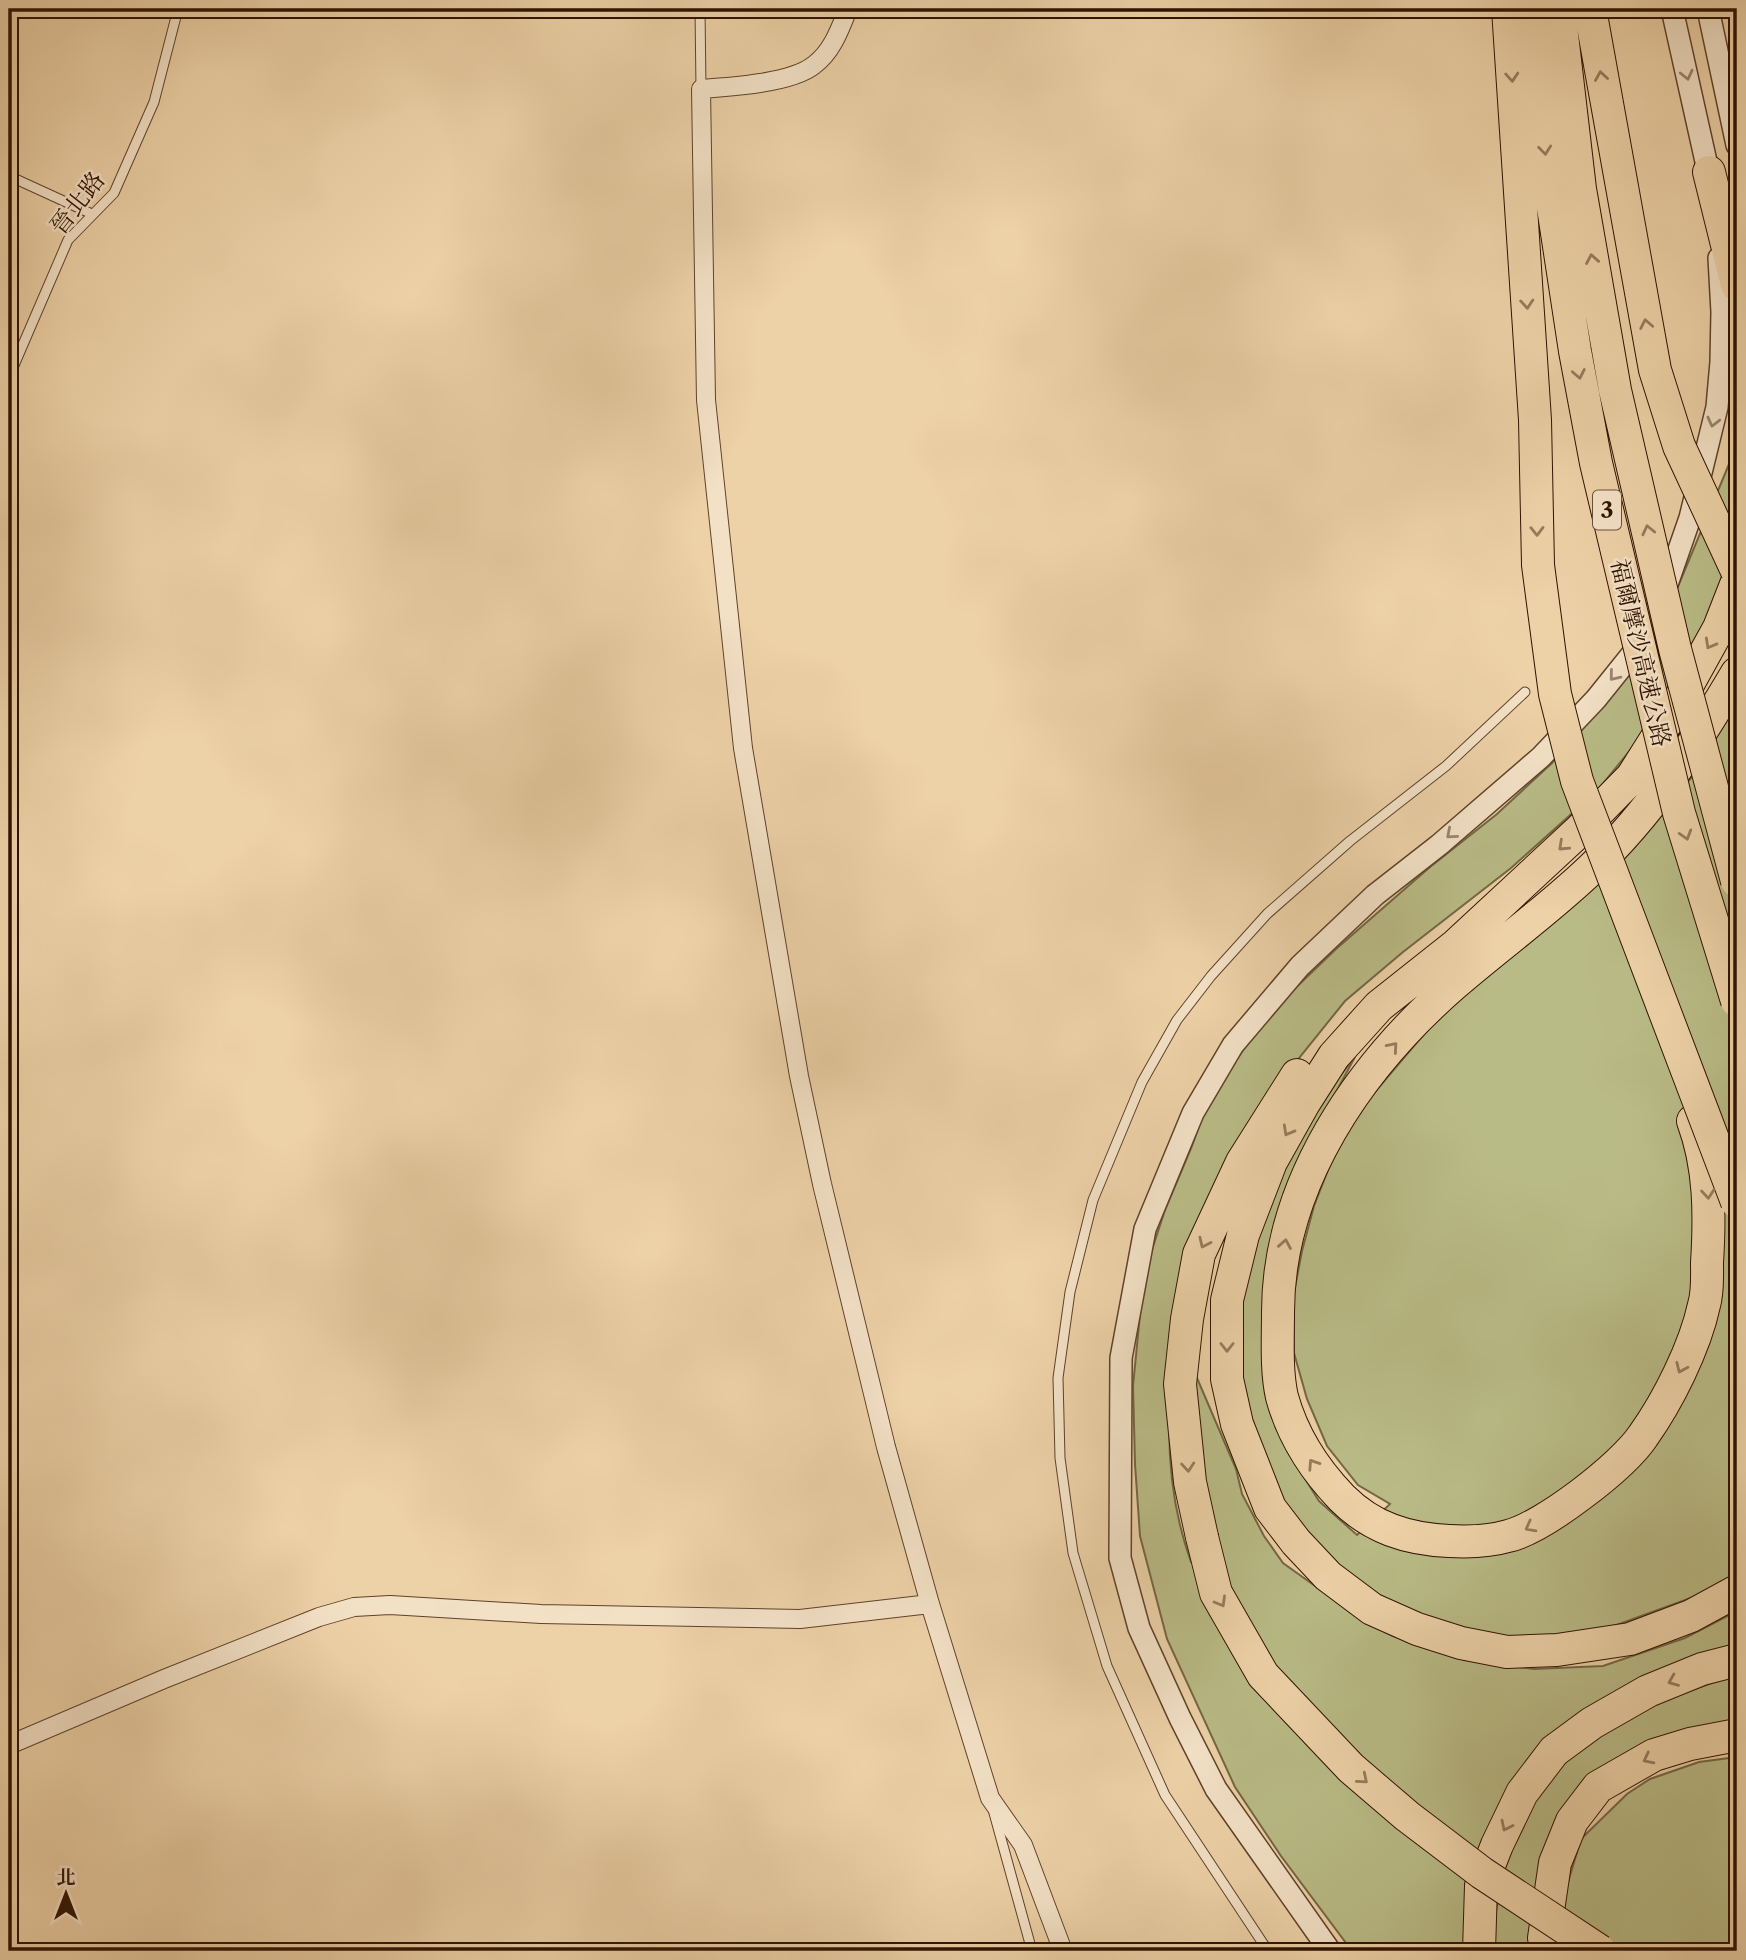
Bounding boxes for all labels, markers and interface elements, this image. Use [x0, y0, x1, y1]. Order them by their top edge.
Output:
one-way arrow [1679, 69, 1694, 81]
one-way arrow [1594, 70, 1609, 82]
one-way arrow [1505, 72, 1520, 83]
one-way arrow [1537, 144, 1552, 155]
street label: 晉北路 [43, 166, 111, 240]
one-way arrow [1585, 253, 1600, 265]
one-way arrow [1519, 299, 1534, 310]
one-way arrow [1639, 318, 1654, 330]
one-way arrow [1571, 368, 1586, 380]
one-way arrow [1707, 415, 1722, 427]
road number: 3 [1593, 490, 1621, 530]
one-way arrow [1641, 524, 1656, 536]
one-way arrow [1529, 526, 1545, 537]
street label: 福爾摩沙高速公路 [1605, 556, 1677, 750]
one-way arrow [1705, 637, 1718, 650]
one-way arrow [1610, 669, 1623, 681]
one-way arrow [1447, 826, 1460, 838]
one-way arrow [1677, 828, 1692, 840]
one-way arrow [1558, 838, 1571, 850]
one-way arrow [1385, 1042, 1397, 1055]
one-way arrow [1283, 1124, 1296, 1137]
one-way arrow [1700, 1188, 1715, 1200]
one-way arrow [1198, 1236, 1212, 1248]
one-way arrow [1277, 1238, 1292, 1250]
one-way arrow [1219, 1343, 1235, 1353]
one-way arrow [1675, 1361, 1689, 1373]
one-way arrow [1308, 1458, 1321, 1471]
one-way arrow [1181, 1462, 1196, 1473]
one-way arrow [1524, 1519, 1537, 1532]
one-way arrow [1213, 1595, 1226, 1608]
one-way arrow [1667, 1673, 1679, 1687]
one-way arrow [1643, 1751, 1655, 1765]
one-way arrow [1354, 1771, 1367, 1783]
one-way arrow [1500, 1819, 1514, 1831]
north arrow [32, 1858, 102, 1928]
text: 北 [56, 1866, 76, 1889]

